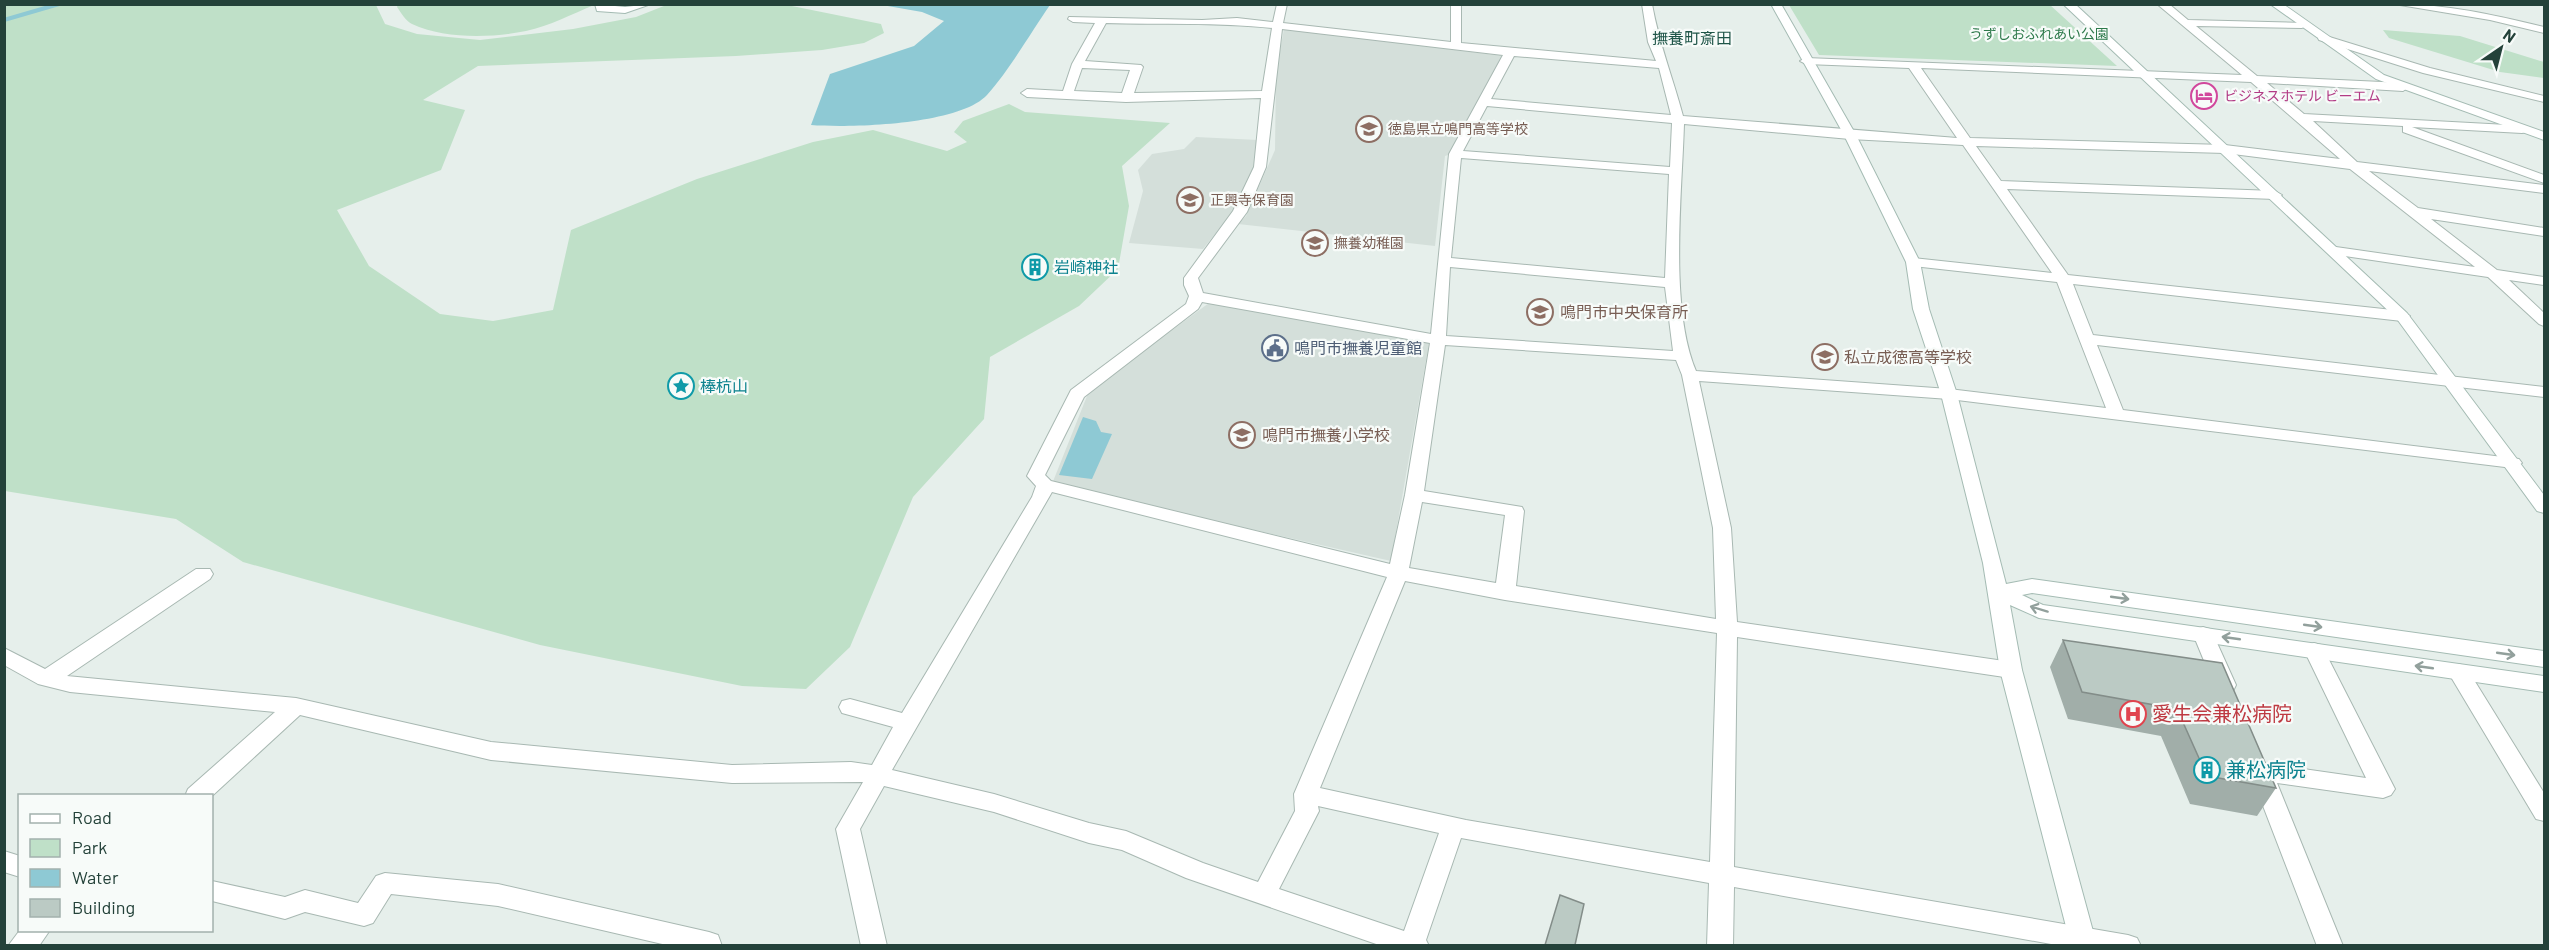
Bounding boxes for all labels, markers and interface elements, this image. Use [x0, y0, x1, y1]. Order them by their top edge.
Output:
north arrow [2471, 18, 2531, 78]
text: N [2500, 24, 2520, 46]
park label: うずしおふれあい公園 [1969, 25, 2109, 42]
district label: 撫養町斎田 [1652, 28, 1732, 47]
hotel icon: ビジネスホテル ビーエム [2189, 81, 2219, 111]
place label: ビジネスホテル ビーエム [2224, 87, 2381, 104]
school or university icon: 徳島県立鳴門高等学校 [1354, 114, 1384, 144]
place label: 徳島県立鳴門高等学校 [1388, 120, 1528, 137]
school or university icon: 正興寺保育園 [1175, 185, 1205, 215]
place label: 正興寺保育園 [1210, 191, 1294, 208]
school or university icon: 撫養幼稚園 [1300, 228, 1330, 258]
place label: 撫養幼稚園 [1334, 234, 1404, 251]
building icon: 岩崎神社 [1020, 252, 1050, 282]
place label: 岩崎神社 [1054, 257, 1118, 276]
school or university icon: 鳴門市中央保育所 [1525, 297, 1555, 327]
place label: 鳴門市中央保育所 [1560, 302, 1688, 321]
public building icon: 鳴門市撫養児童館 [1260, 333, 1290, 363]
place label: 鳴門市撫養児童館 [1294, 338, 1422, 357]
school or university icon: 私立成徳高等学校 [1810, 342, 1840, 372]
place label: 私立成徳高等学校 [1844, 347, 1972, 366]
place icon: 棒杭山 [666, 371, 696, 401]
place label: 棒杭山 [700, 376, 748, 395]
school or university icon: 鳴門市撫養小学校 [1227, 420, 1257, 450]
place label: 鳴門市撫養小学校 [1262, 425, 1390, 444]
one-way arrow [2109, 593, 2129, 604]
one-way arrow [2030, 603, 2049, 614]
one-way arrow [2302, 621, 2322, 632]
one-way arrow [2222, 633, 2242, 644]
one-way arrow [2495, 648, 2515, 659]
one-way arrow [2415, 661, 2435, 672]
hospital icon: 愛生会兼松病院 [2118, 699, 2148, 729]
place label: 愛生会兼松病院 [2152, 701, 2292, 725]
building icon: 兼松病院 [2192, 755, 2222, 785]
place label: 兼松病院 [2226, 757, 2306, 781]
legend [18, 794, 213, 932]
text: Road [72, 806, 112, 828]
text: Park [72, 836, 107, 858]
text: Water [72, 866, 119, 888]
text: Building [72, 896, 135, 918]

